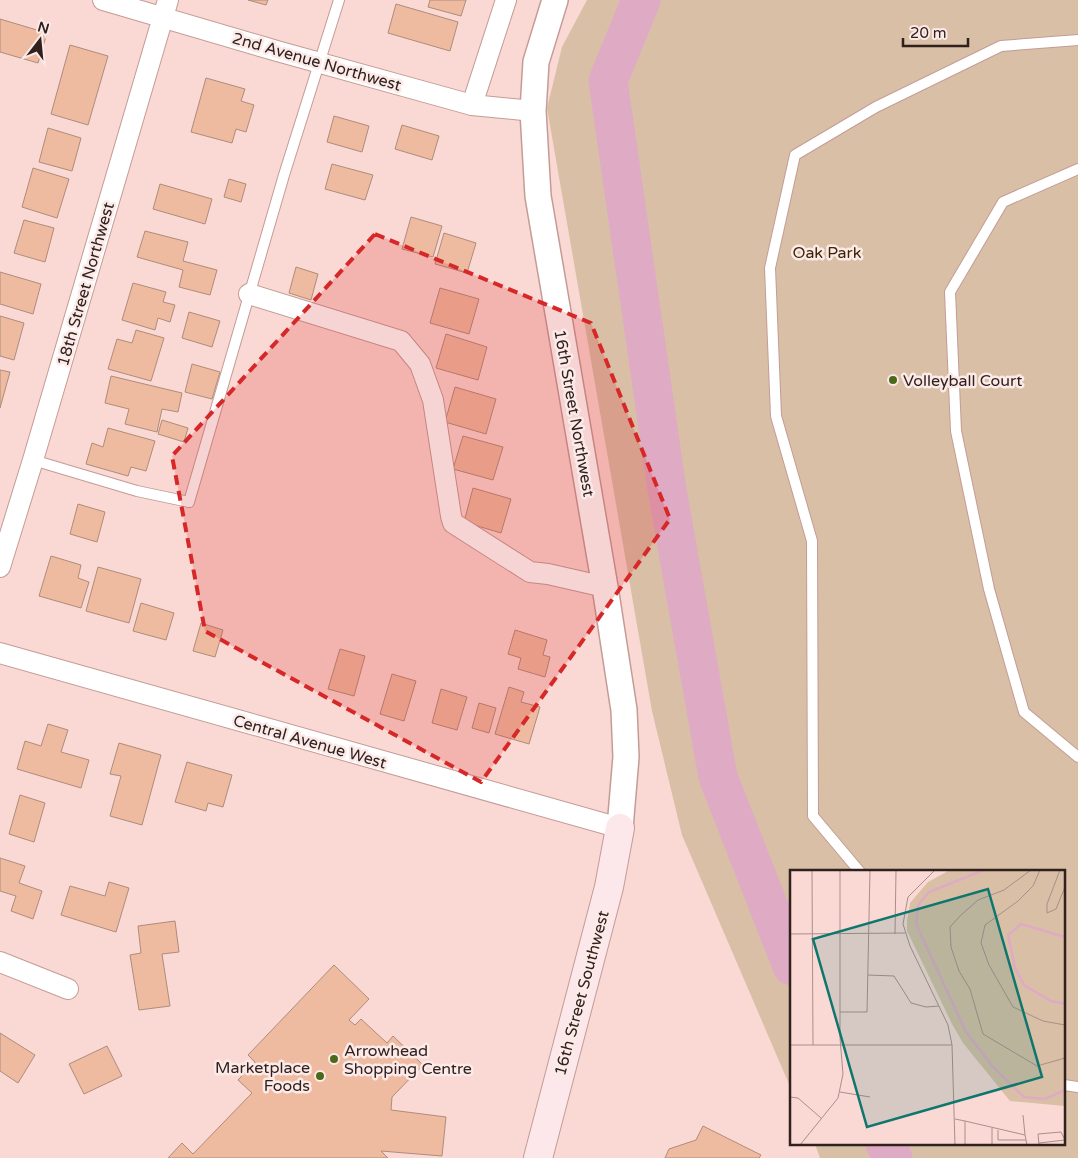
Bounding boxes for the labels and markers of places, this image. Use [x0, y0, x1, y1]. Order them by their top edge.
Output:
place label: Volleyball Court [903, 371, 1022, 391]
marker: Volleyball Court [887, 374, 899, 386]
place label: Arrowhead Shopping Centre [344, 1041, 472, 1079]
marker: Arrowhead Shopping Centre [328, 1053, 340, 1065]
place label: Marketplace Foods [215, 1058, 310, 1096]
marker: Marketplace Foods [314, 1070, 326, 1082]

